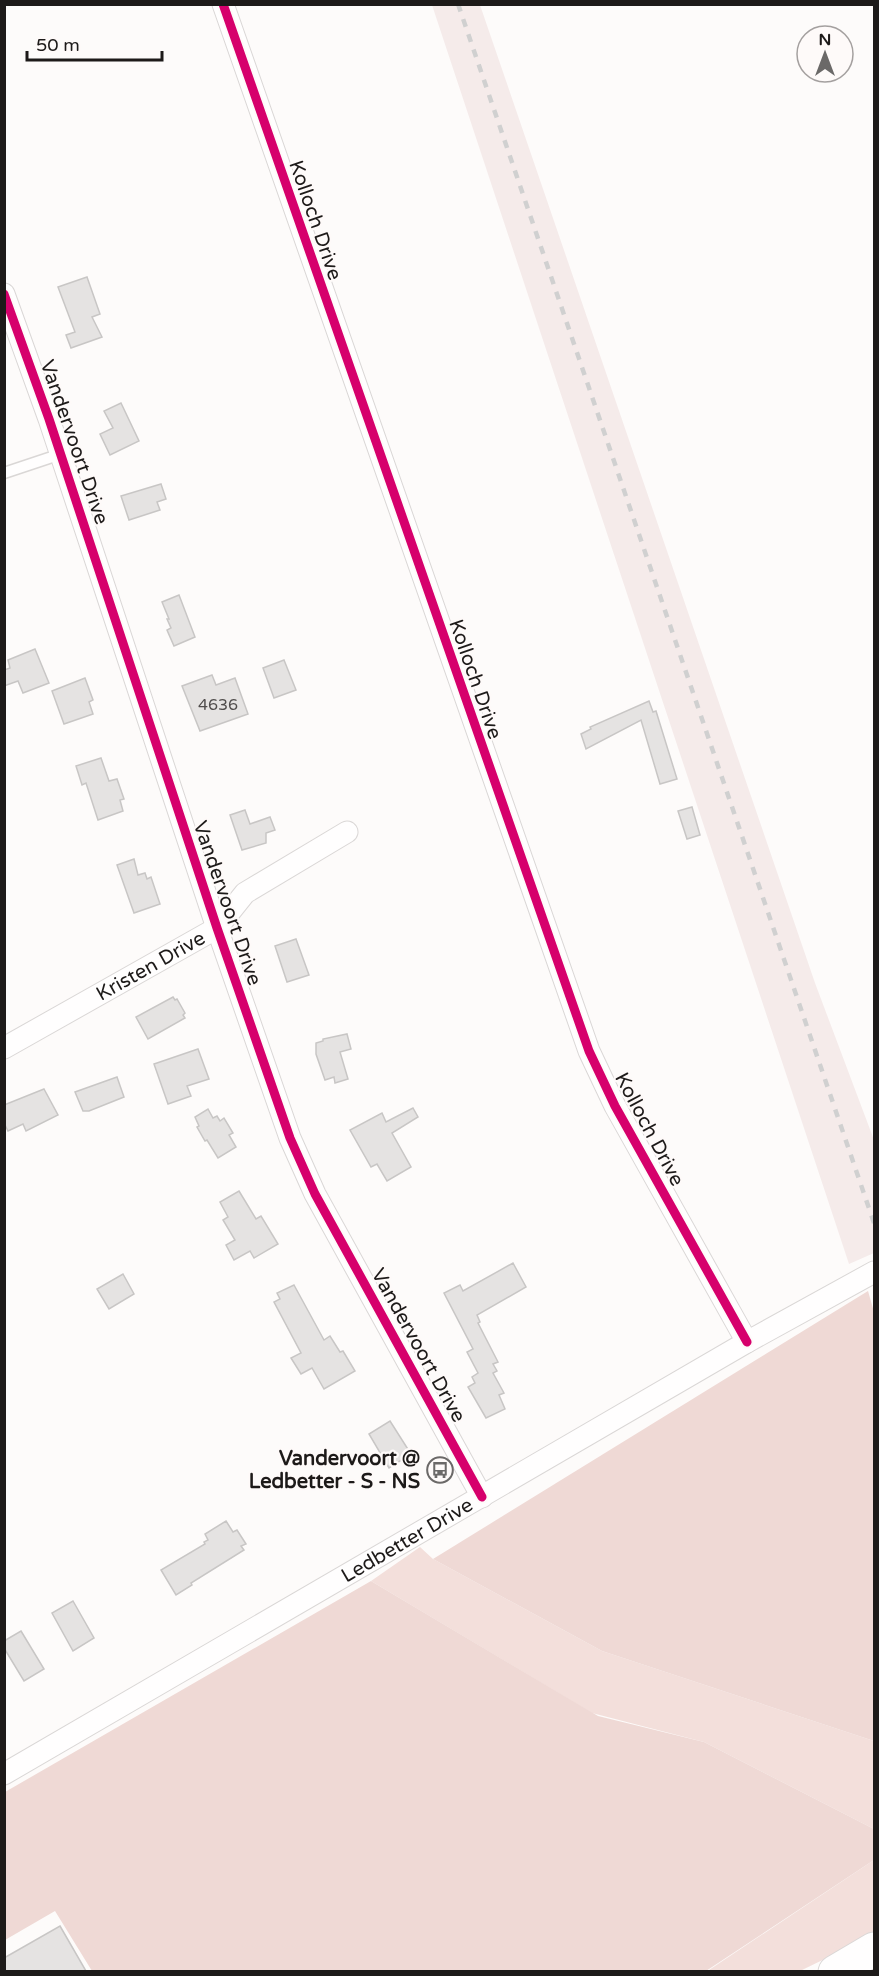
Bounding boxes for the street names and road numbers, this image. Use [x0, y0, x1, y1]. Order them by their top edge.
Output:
street label: Kolloch Drive [283, 157, 347, 283]
street label: Vandervoort Drive [35, 357, 113, 528]
street label: Kolloch Drive [443, 616, 507, 742]
street label: Vandervoort Drive [188, 818, 266, 989]
street label: Kristen Drive [92, 926, 210, 1007]
street label: Kolloch Drive [609, 1069, 689, 1190]
street label: Vandervoort Drive [366, 1264, 470, 1427]
street label: Ledbetter Drive [337, 1493, 477, 1588]

